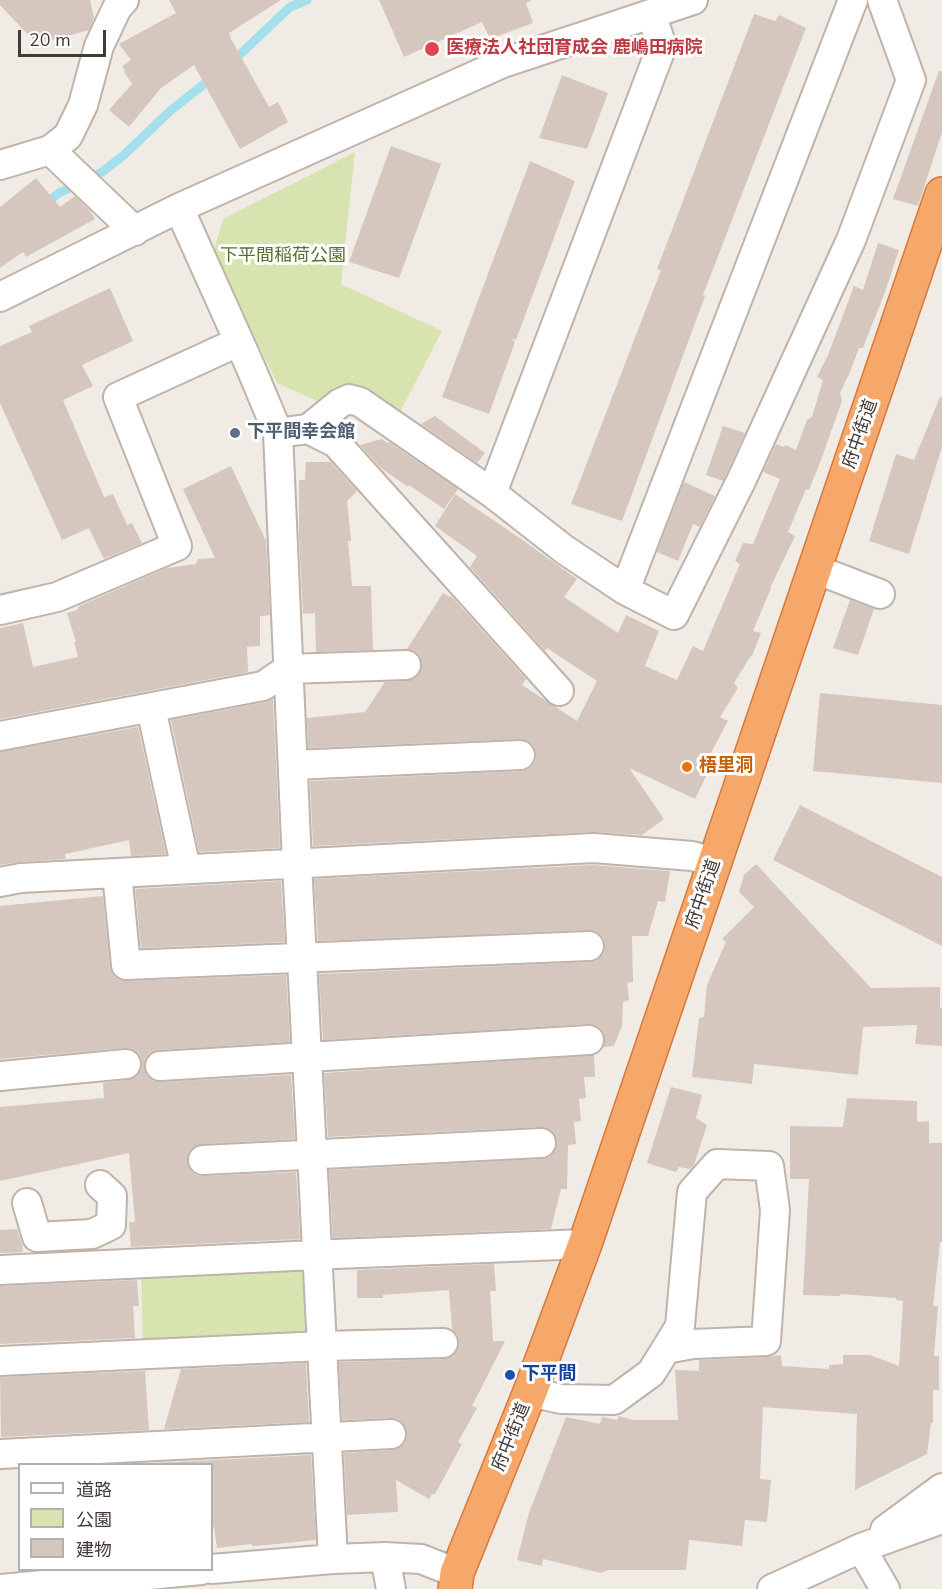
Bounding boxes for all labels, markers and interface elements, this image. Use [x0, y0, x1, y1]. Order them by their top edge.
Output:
scale bar [21, 18, 110, 56]
text: 20 m [29, 28, 71, 52]
place label: 医療法人社団育成会 鹿嶋田病院 [446, 38, 703, 60]
marker: 医療法人社団育成会 鹿嶋田病院 [423, 40, 441, 58]
park label: 下平間稲荷公園 [220, 246, 346, 268]
street label: 府中街道 [839, 396, 883, 472]
place label: 下平間幸会館 [247, 422, 355, 444]
marker: 下平間幸会館 [228, 426, 242, 440]
place label: 梧里洞 [699, 756, 753, 778]
marker: 梧里洞 [680, 760, 694, 774]
street label: 府中街道 [682, 856, 726, 932]
place label: 下平間 [522, 1364, 576, 1386]
marker: 下平間 [503, 1368, 517, 1382]
street label: 府中街道 [489, 1400, 535, 1474]
legend [18, 1463, 213, 1571]
text: 道路 [76, 1478, 112, 1502]
text: 公園 [76, 1508, 112, 1532]
text: 建物 [76, 1538, 112, 1562]

